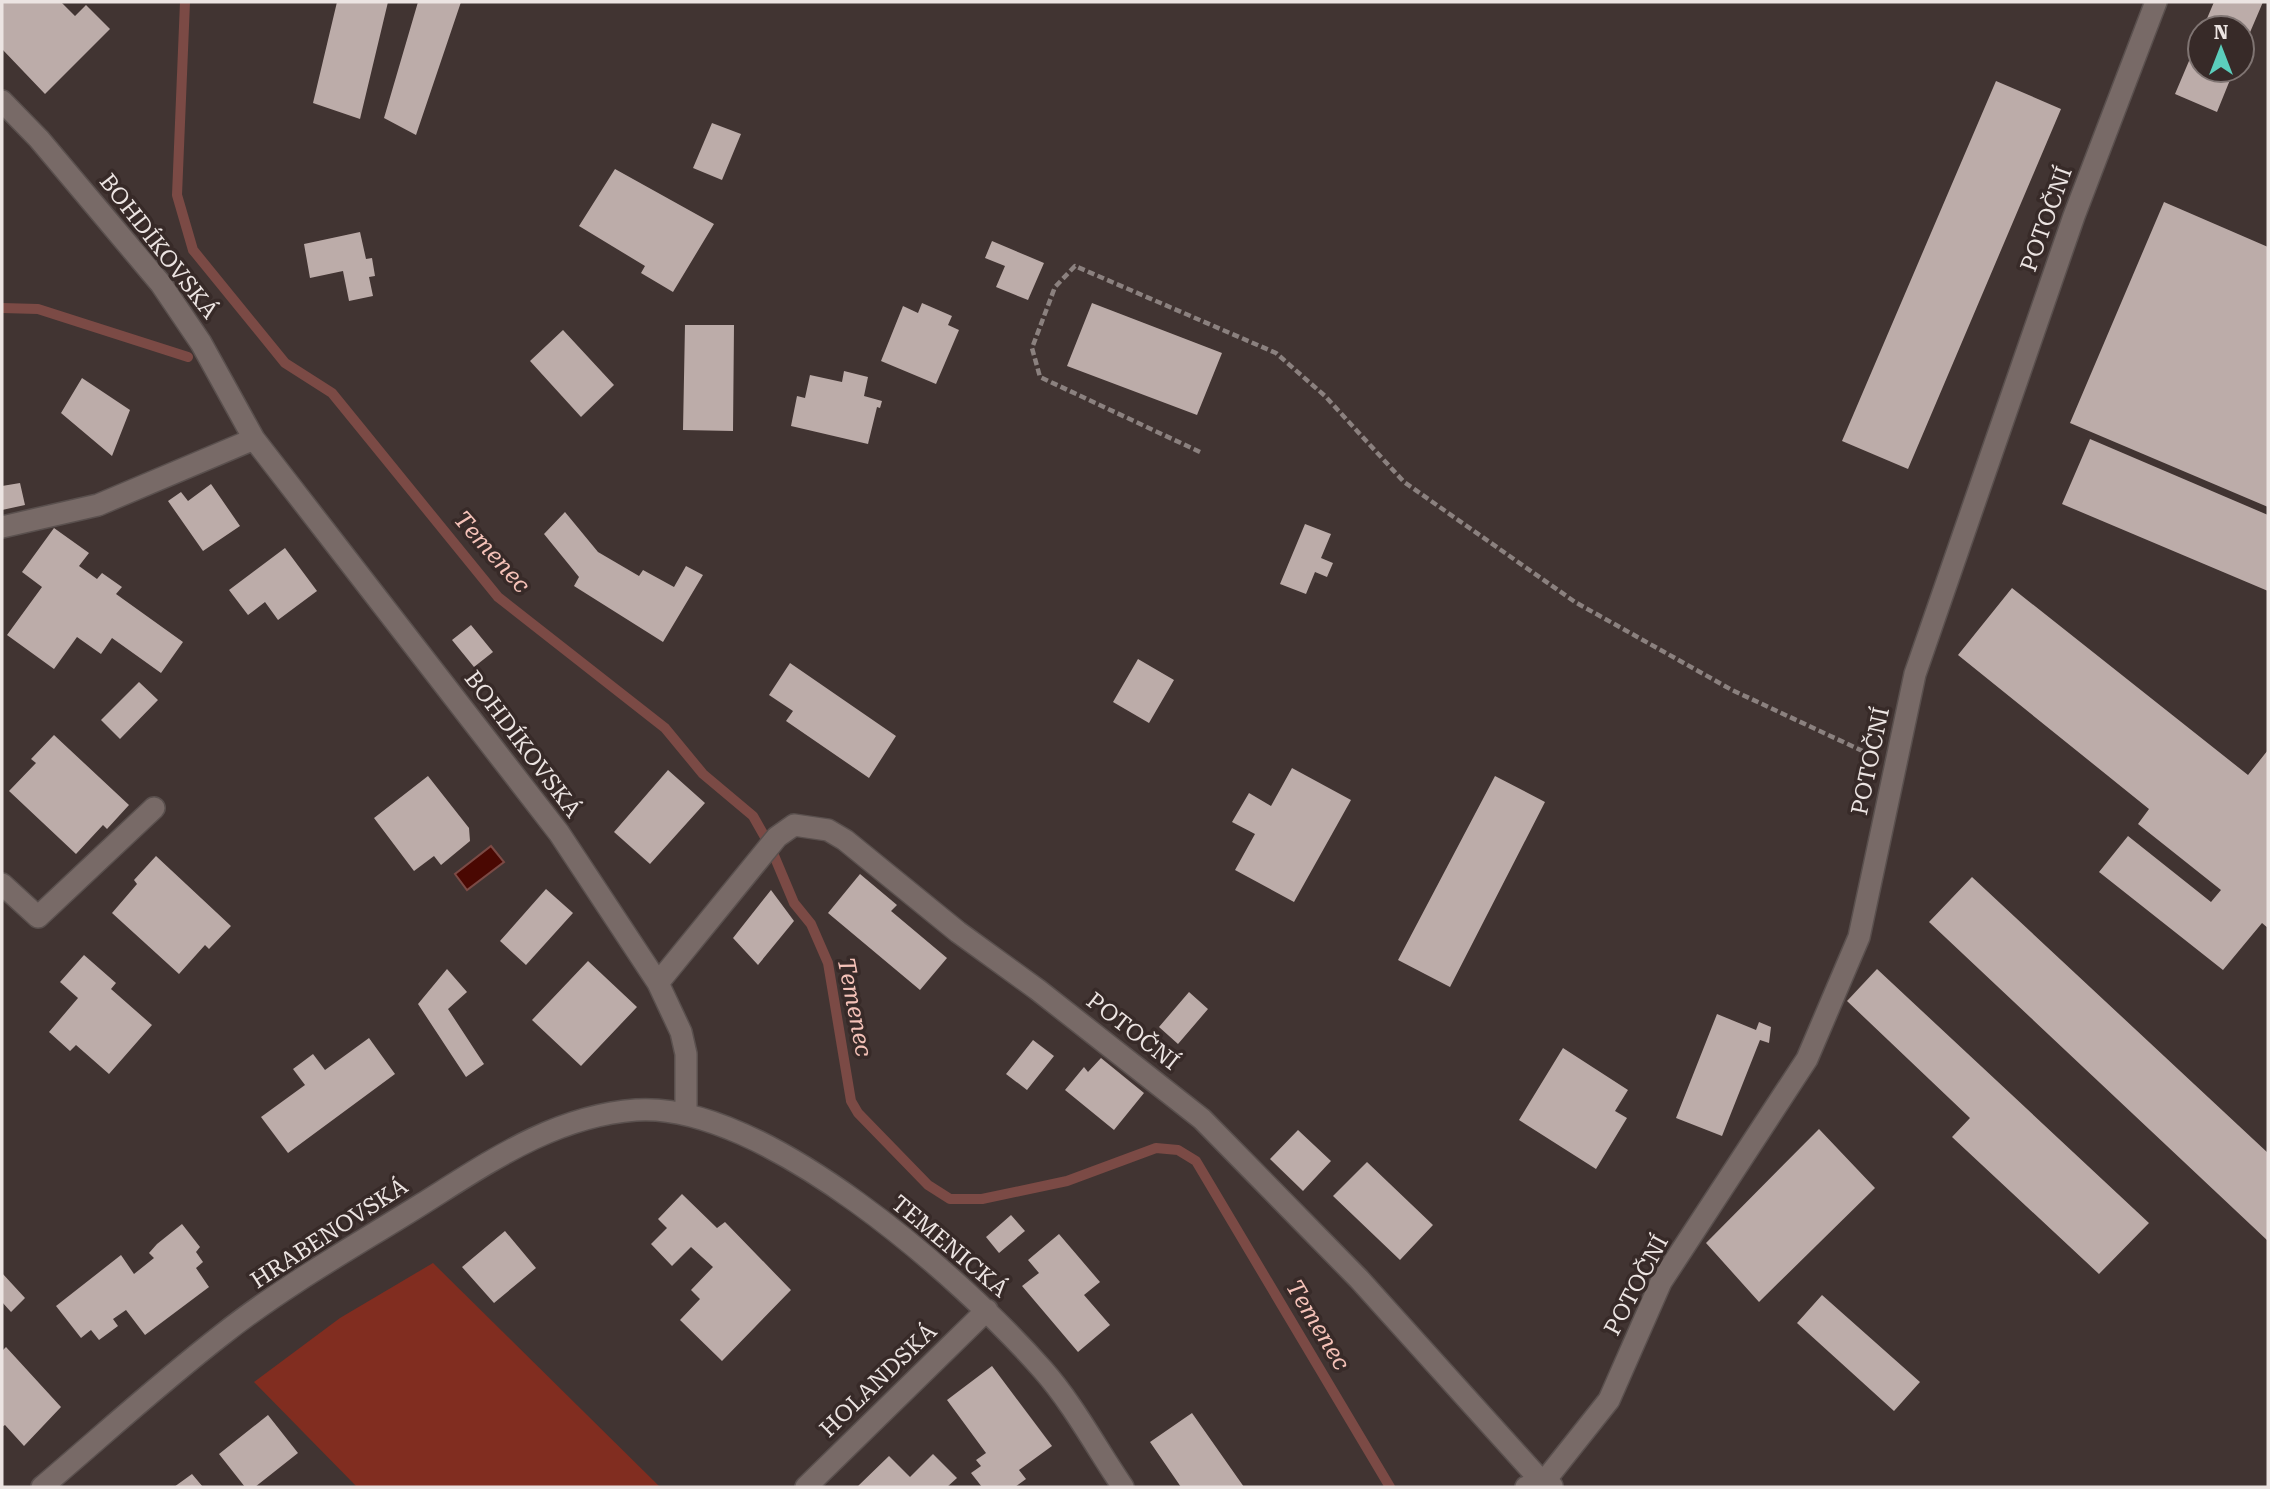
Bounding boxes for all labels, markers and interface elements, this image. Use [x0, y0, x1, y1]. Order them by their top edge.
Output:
north arrow [2186, 14, 2256, 84]
text: N [2214, 21, 2229, 44]
street label: POTOČNÍ [2015, 163, 2078, 275]
street label: BOHDÍKOVSKÁ [94, 168, 224, 324]
water label: Temenec [448, 505, 536, 599]
street label: BOHDÍKOVSKÁ [459, 666, 586, 823]
street label: POTOČNÍ [1846, 705, 1895, 818]
water label: Temenec [832, 955, 878, 1059]
street label: POTOČNÍ [1081, 987, 1184, 1076]
street label: HRABENOVSKÁ [246, 1173, 413, 1294]
street label: TEMENICKÁ [886, 1190, 1013, 1303]
street label: POTOČNÍ [1599, 1230, 1674, 1340]
water label: Temenec [1280, 1275, 1356, 1376]
street label: HOLANDSKÁ [814, 1318, 942, 1443]

